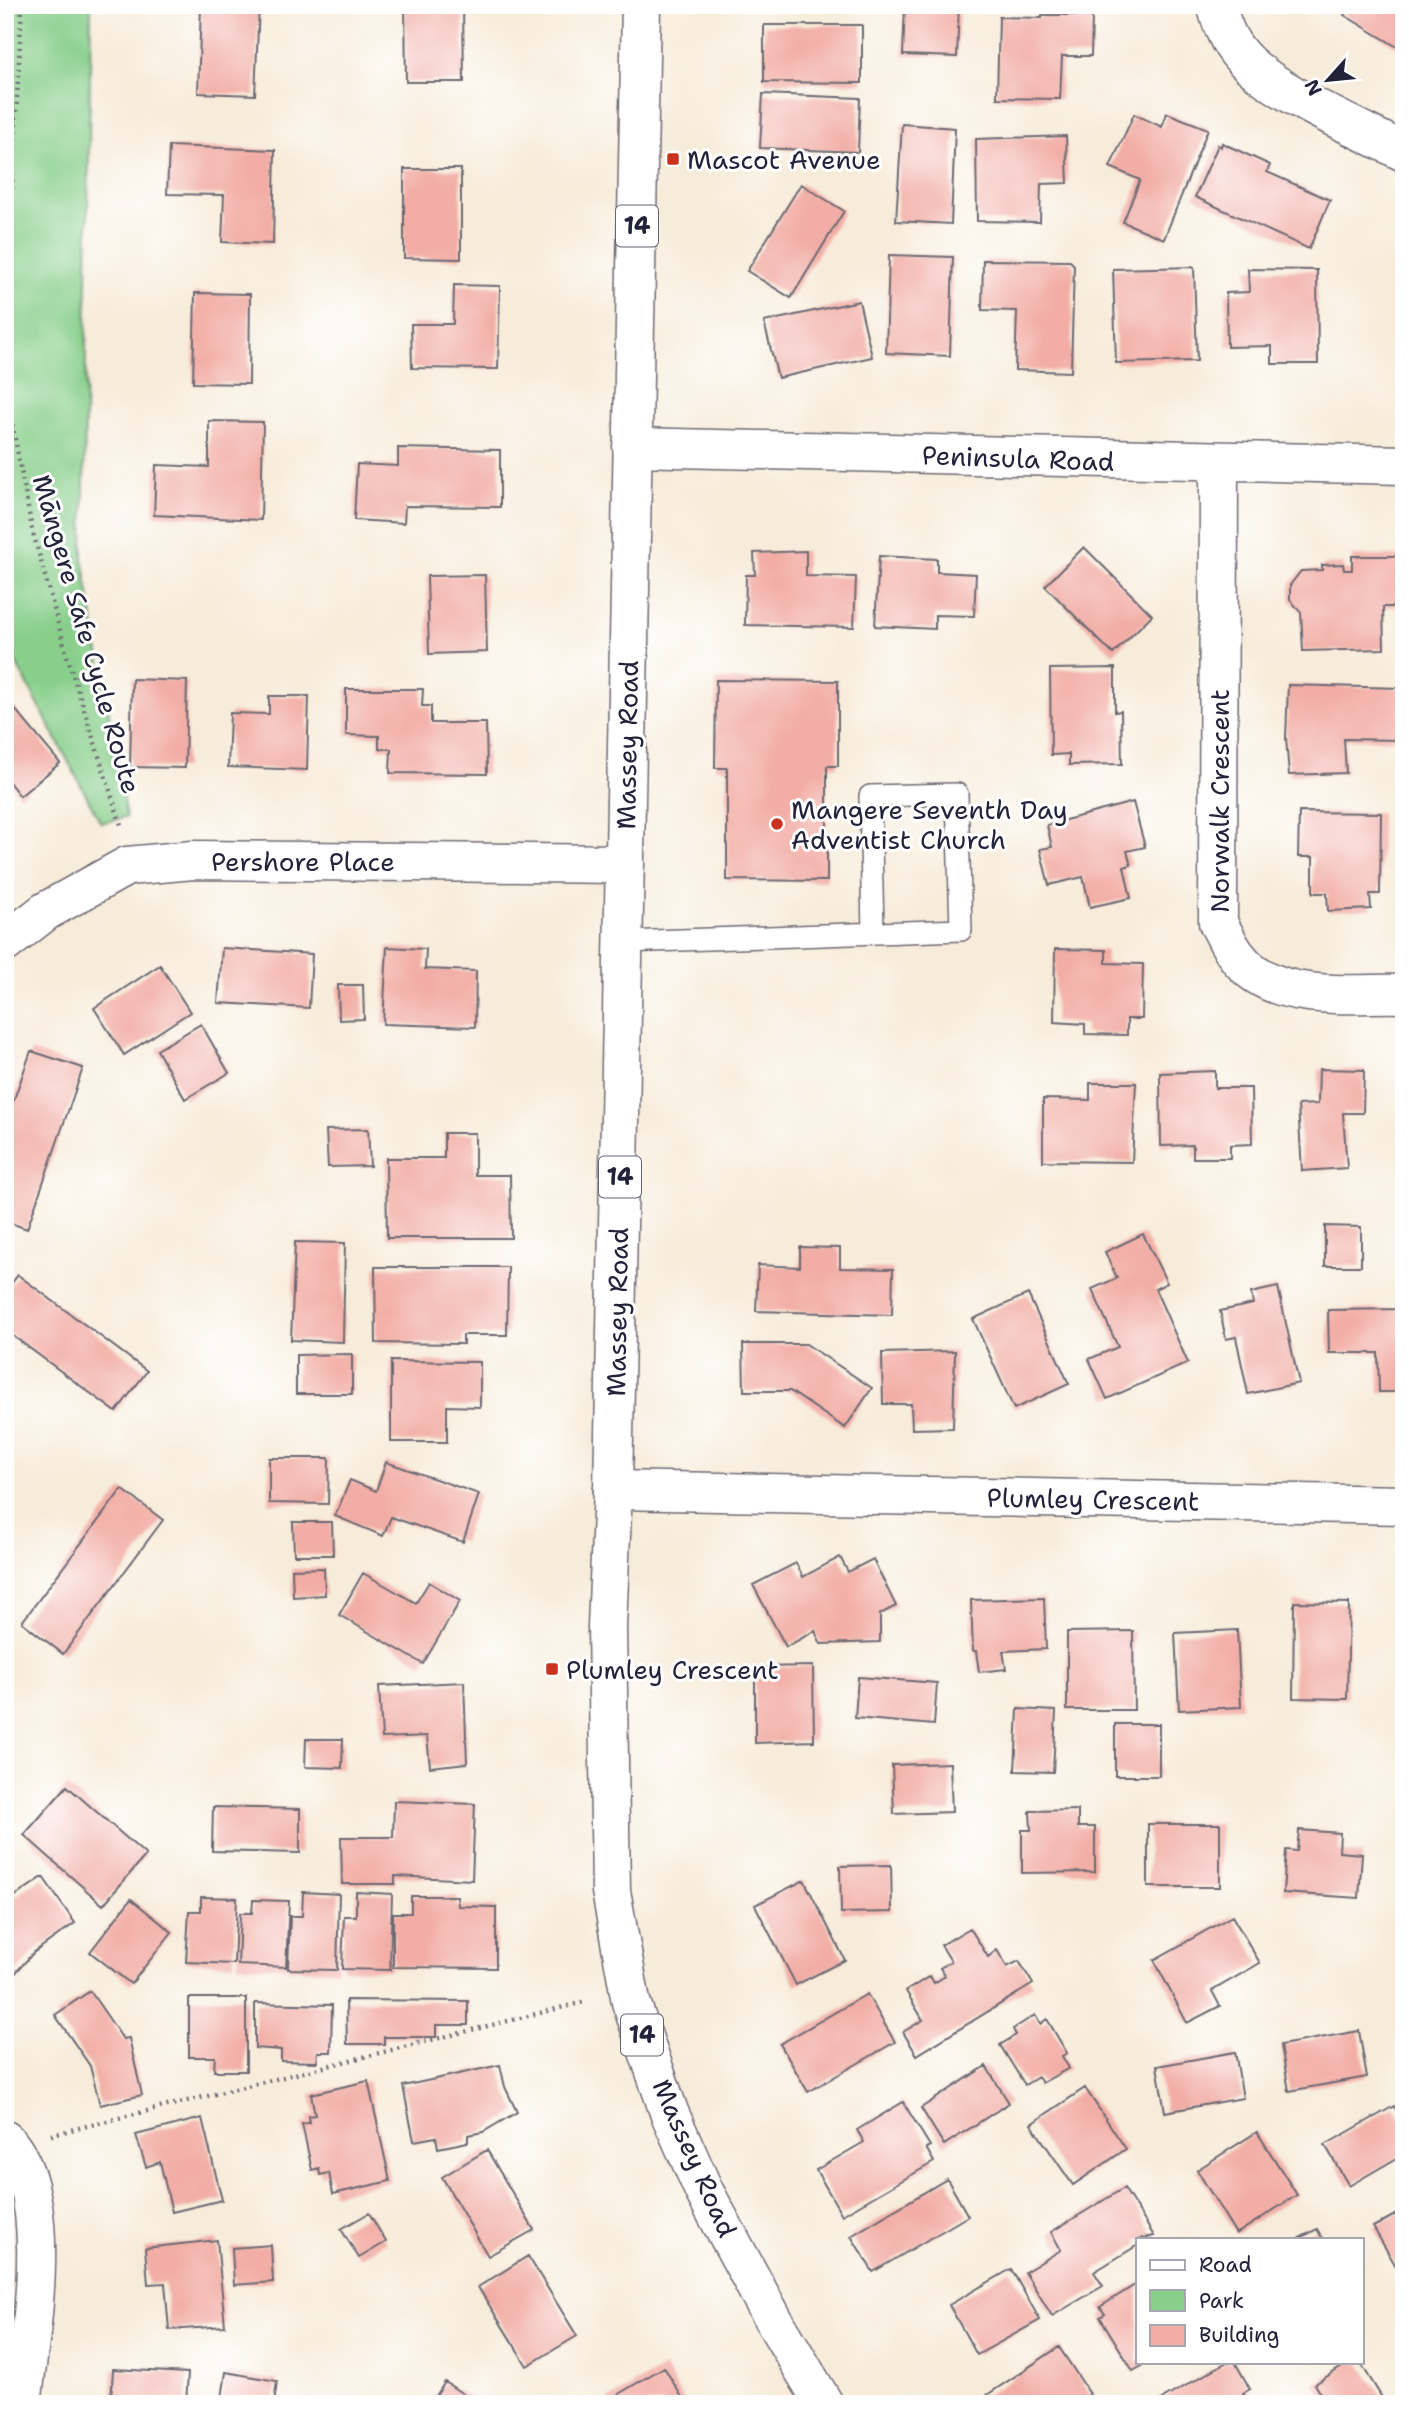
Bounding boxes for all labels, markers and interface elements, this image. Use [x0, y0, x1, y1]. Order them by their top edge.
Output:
north arrow [1294, 46, 1364, 116]
text: N [1299, 75, 1328, 100]
place label: Mascot Avenue [687, 142, 881, 177]
marker: Mascot Avenue [665, 151, 681, 167]
road number: 14 [616, 206, 658, 246]
street label: Peninsula Road [921, 437, 1115, 479]
street label: Māngere Safe Cycle Route [25, 470, 149, 798]
street label: Massey Road [608, 660, 646, 830]
street label: Norwalk Crescent [1202, 689, 1237, 913]
place label: Mangere Seventh Day Adventist Church [791, 792, 1068, 857]
marker: Mangere Seventh Day Adventist Church [769, 816, 785, 832]
street label: Pershore Place [211, 844, 395, 879]
road number: 14 [599, 1156, 641, 1198]
street label: Massey Road [598, 1227, 636, 1397]
street label: Plumley Crescent [986, 1480, 1200, 1518]
place label: Plumley Crescent [566, 1652, 779, 1687]
marker: Plumley Crescent [544, 1661, 560, 1677]
road number: 14 [621, 2014, 663, 2056]
street label: Massey Road [645, 2074, 745, 2242]
legend [1136, 2238, 1364, 2364]
text: Road [1199, 2251, 1252, 2279]
text: Park [1199, 2287, 1244, 2315]
text: Building [1199, 2321, 1279, 2349]

